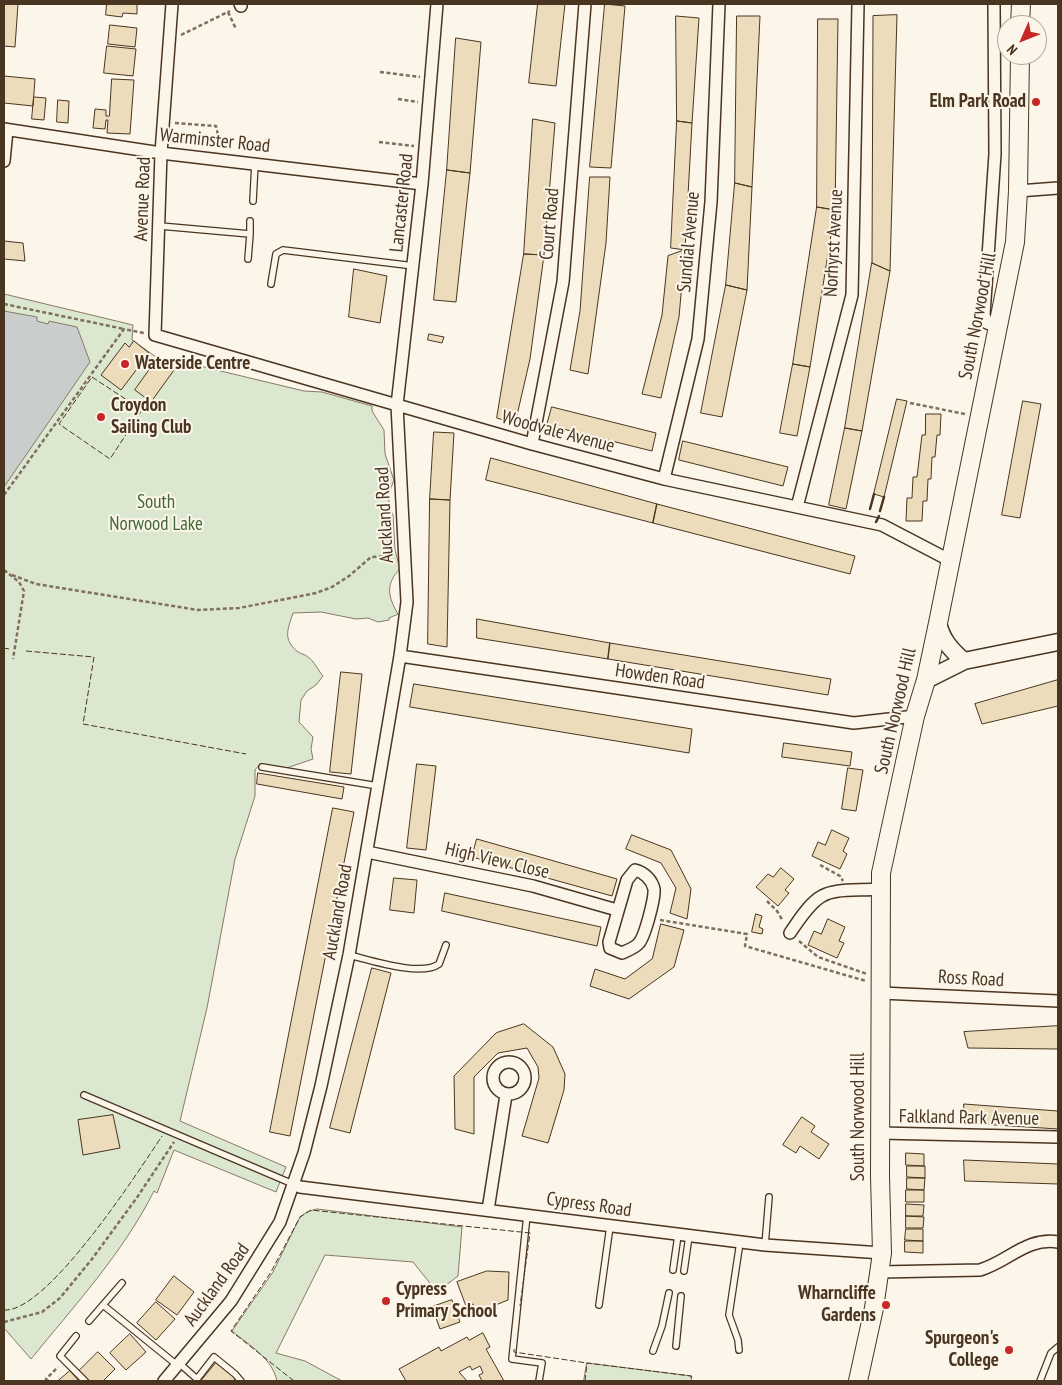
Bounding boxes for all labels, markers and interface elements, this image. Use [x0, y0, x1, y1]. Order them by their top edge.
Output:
north arrow [997, 15, 1047, 65]
text: N [1003, 41, 1021, 59]
place label: Elm Park Road [929, 91, 1026, 113]
marker: Elm Park Road [1030, 96, 1042, 108]
street label: Warminster Road [159, 124, 271, 158]
street label: Lancaster Road [385, 153, 419, 253]
street label: Avenue Road [130, 156, 156, 242]
street label: Court Road [536, 187, 564, 261]
street label: Norhyrst Avenue [820, 188, 848, 298]
street label: Sundial Avenue [673, 191, 705, 293]
street label: South Norwood Hill [955, 251, 1001, 381]
place label: Waterside Centre [135, 353, 250, 375]
marker: Waterside Centre [119, 358, 131, 370]
place label: Croydon Sailing Club [111, 395, 191, 439]
street label: Woodvale Avenue [499, 406, 617, 458]
marker: Croydon Sailing Club [95, 411, 107, 423]
street label: Auckland Road [371, 466, 399, 564]
park label: South Norwood Lake [109, 492, 203, 536]
street label: South Norwood Hill [870, 646, 922, 776]
street label: Howden Road [614, 659, 706, 695]
street label: High View Close [443, 838, 551, 884]
street label: Auckland Road [318, 863, 358, 961]
street label: Ross Road [938, 966, 1004, 992]
street label: South Norwood Hill [848, 1053, 870, 1181]
street label: Falkland Park Avenue [899, 1105, 1039, 1131]
street label: Cypress Road [545, 1188, 633, 1222]
street label: Auckland Road [179, 1239, 255, 1331]
place label: Cypress Primary School [396, 1279, 497, 1323]
place label: Wharncliffe Gardens [798, 1283, 876, 1327]
marker: Cypress Primary School [380, 1295, 392, 1307]
marker: Wharncliffe Gardens [880, 1299, 892, 1311]
place label: Spurgeon's College [925, 1328, 999, 1372]
marker: Spurgeon's College [1003, 1344, 1015, 1356]

